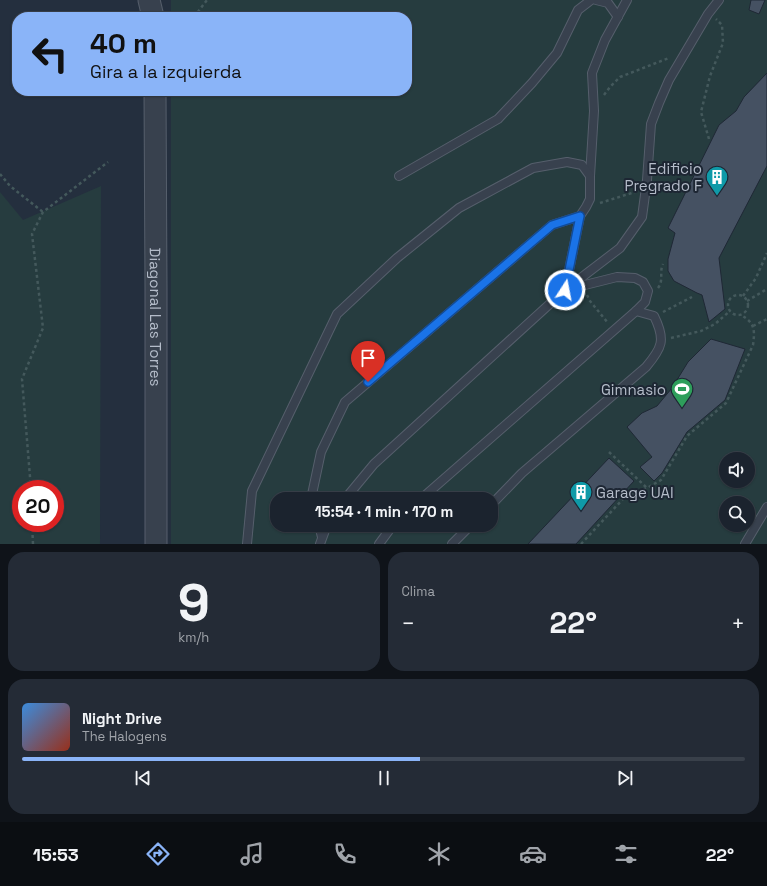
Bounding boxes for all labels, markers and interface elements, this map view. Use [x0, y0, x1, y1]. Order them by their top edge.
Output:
text: 40 m [90, 25, 157, 61]
icon: left [24, 28, 76, 80]
text: Gira a la izquierda [90, 60, 242, 83]
place label: Edificio Pregrado F [624, 159, 702, 195]
building icon: Edificio Pregrado F [704, 164, 730, 197]
street label: Diagonal Las Torres [146, 247, 166, 387]
position arrow [544, 269, 586, 311]
pin [351, 341, 385, 382]
icon: arrive [357, 347, 379, 369]
sports icon: Gimnasio [669, 376, 695, 409]
place label: Gimnasio [601, 380, 666, 399]
map controls [719, 452, 755, 532]
button: sound [719, 452, 755, 488]
building icon: Garage UAI [568, 479, 594, 512]
speed limit sign: 20 [12, 480, 64, 532]
place label: Garage UAI [596, 483, 674, 502]
button: search [719, 496, 755, 532]
text: 15:54 · 1 min · 170 m [315, 502, 453, 521]
text: 9 [178, 570, 210, 636]
text: Clima [402, 583, 435, 600]
text: 22° [550, 603, 597, 642]
text: − [402, 609, 415, 637]
text: + [731, 609, 745, 637]
text: km/h [178, 629, 209, 646]
text: Night Drive [82, 709, 162, 728]
text: The Halogens [82, 728, 167, 745]
icon: previous [132, 767, 154, 789]
icon: pause [373, 767, 395, 789]
icon: next [614, 767, 636, 789]
icon: directions [144, 840, 172, 868]
icon: music [238, 840, 266, 868]
icon: phone [331, 840, 359, 868]
icon: climate [425, 840, 453, 868]
icon: car [519, 840, 547, 868]
icon: filters [612, 840, 640, 868]
text: 15:53 [33, 843, 79, 866]
text: 22° [706, 843, 734, 866]

